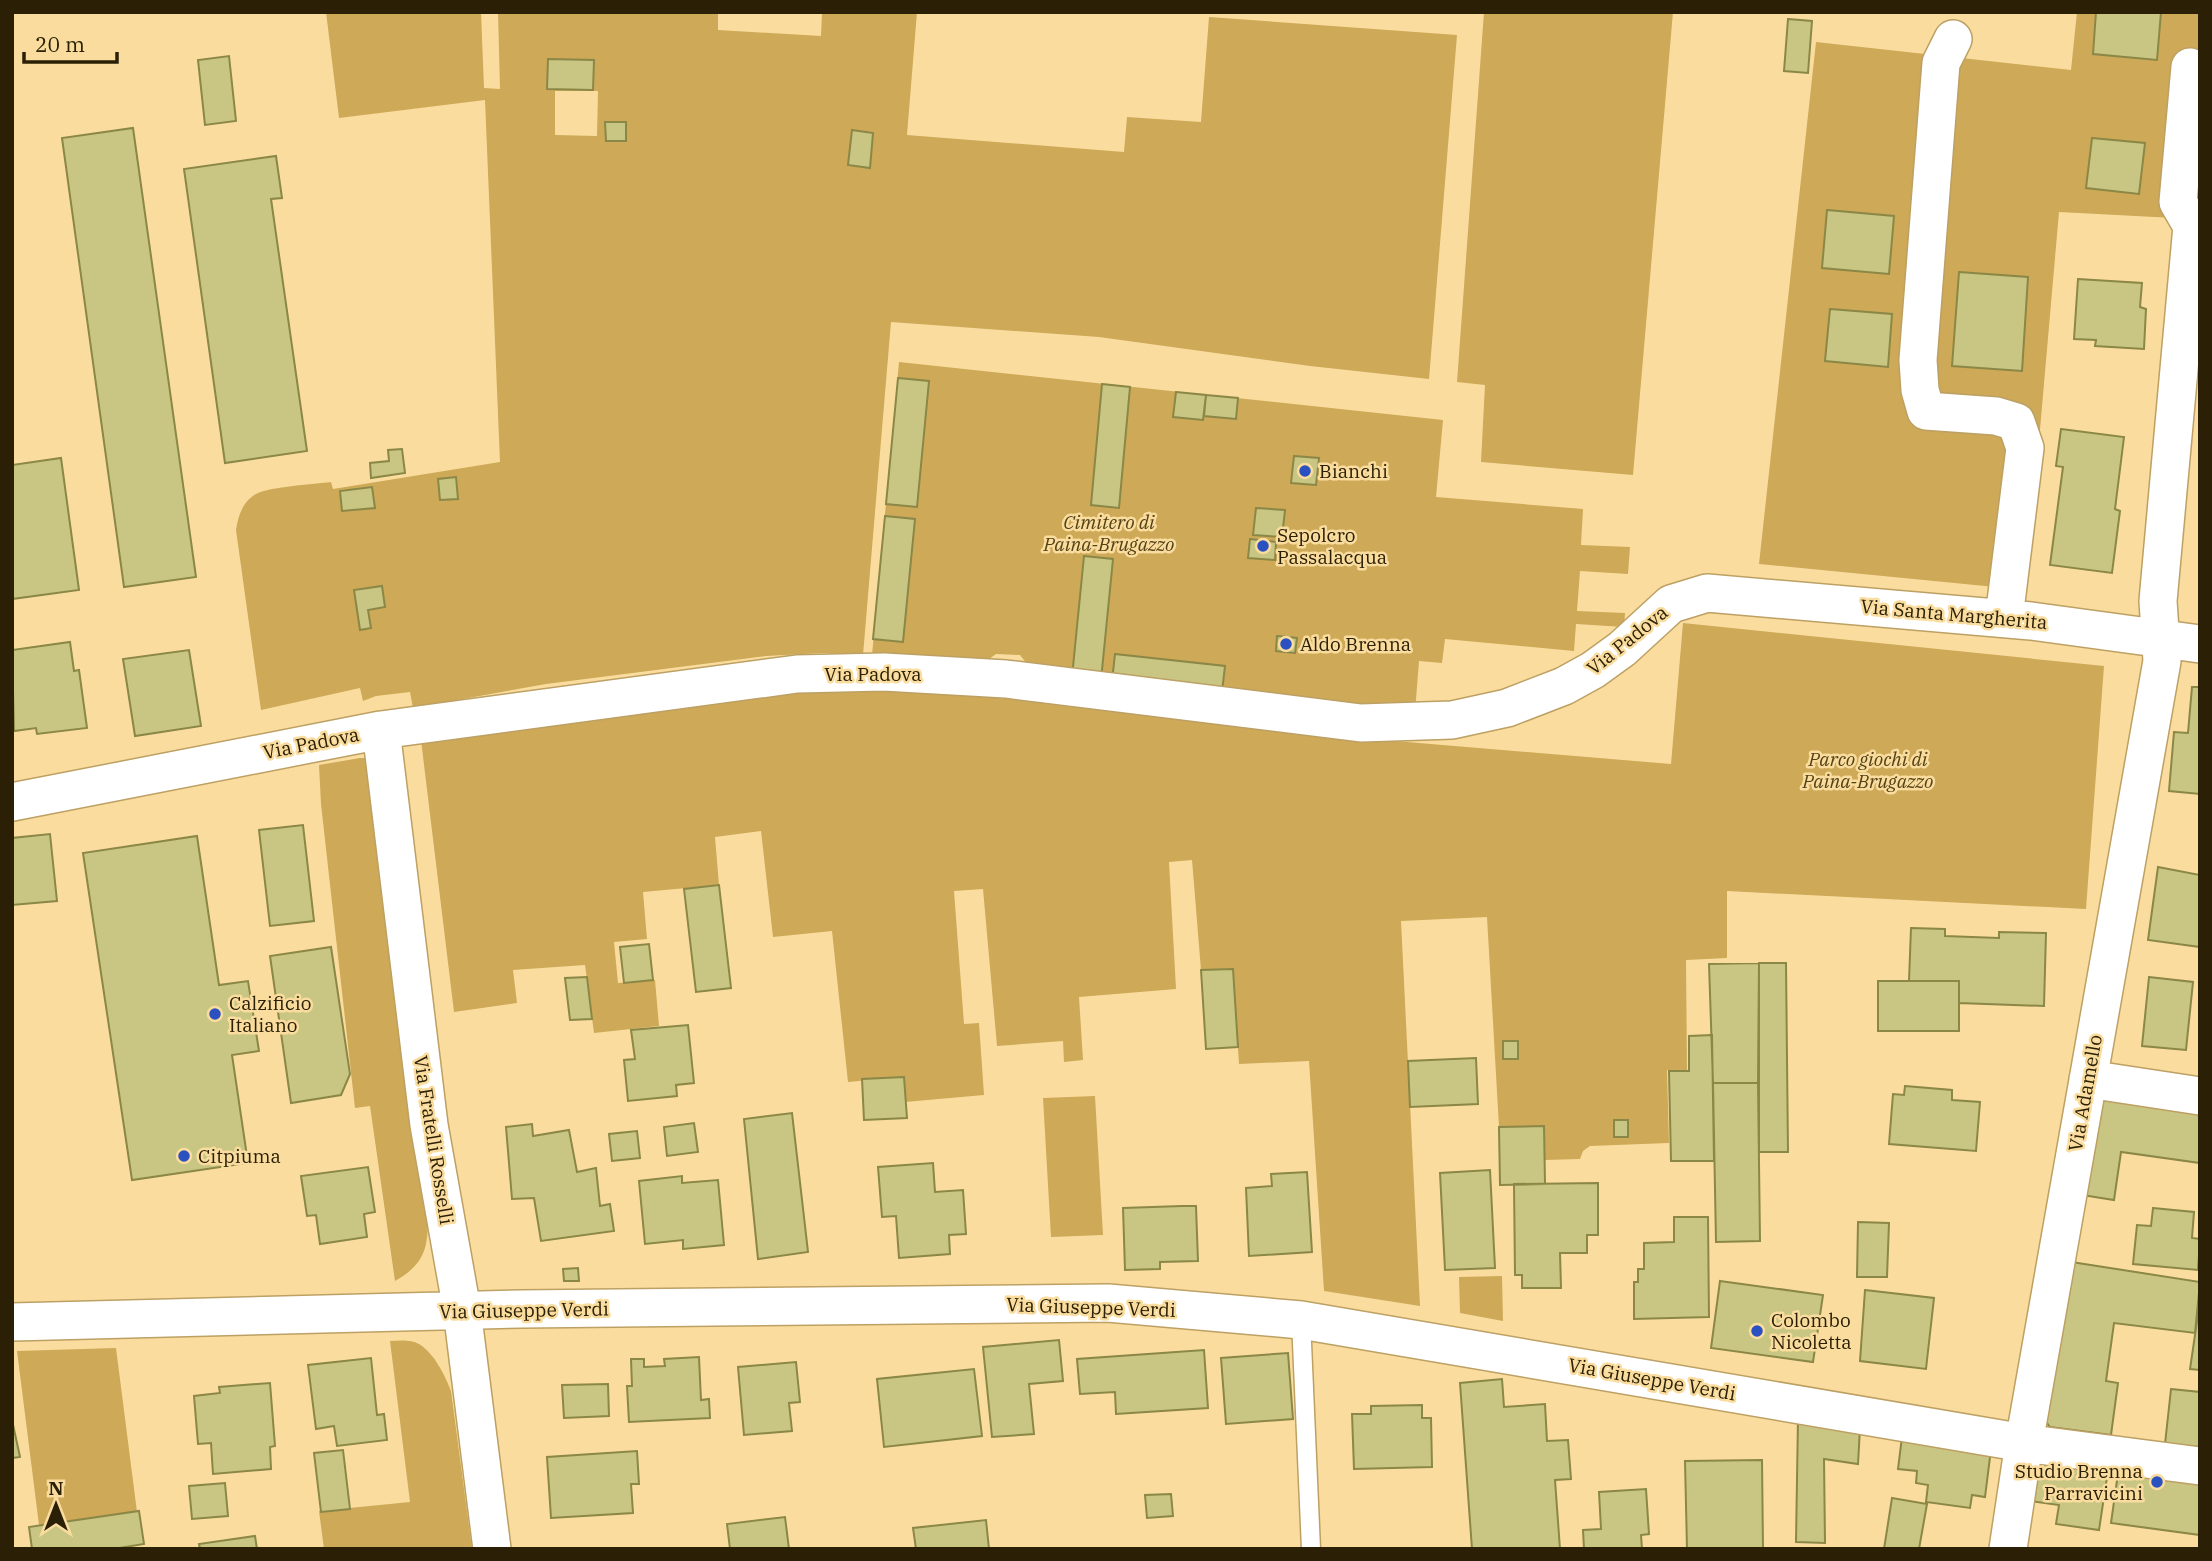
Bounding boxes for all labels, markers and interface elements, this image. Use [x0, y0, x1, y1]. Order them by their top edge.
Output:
scale bar [24, 21, 117, 65]
text: 20 m [35, 30, 85, 58]
place label: Bianchi [1319, 459, 1388, 483]
marker: Bianchi [1297, 463, 1313, 479]
park label: Cimitero di Paina-Brugazzo [1042, 510, 1175, 556]
place label: Sepolcro Passalacqua [1277, 523, 1387, 569]
marker: Sepolcro Passalacqua [1255, 538, 1271, 554]
street label: Via Santa Margherita [1860, 594, 2048, 634]
street label: Via Padova [1582, 600, 1672, 680]
place label: Aldo Brenna [1300, 632, 1411, 656]
marker: Aldo Brenna [1278, 636, 1294, 652]
street label: Via Padova [824, 662, 922, 686]
street label: Via Padova [261, 722, 361, 764]
park label: Parco giochi di Paina-Brugazzo [1801, 747, 1934, 793]
place label: Calzificio Italiano [229, 991, 311, 1037]
marker: Calzificio Italiano [207, 1006, 223, 1022]
street label: Via Adamello [2063, 1033, 2107, 1153]
street label: Via Fratelli Rosselli [409, 1054, 459, 1226]
place label: Citpiuma [198, 1144, 281, 1168]
marker: Citpiuma [176, 1148, 192, 1164]
street label: Via Giuseppe Verdi [1006, 1292, 1176, 1322]
street label: Via Giuseppe Verdi [439, 1297, 609, 1323]
place label: Colombo Nicoletta [1771, 1308, 1852, 1354]
marker: Colombo Nicoletta [1749, 1323, 1765, 1339]
street label: Via Giuseppe Verdi [1566, 1352, 1738, 1406]
place label: Studio Brenna Parravicini [2015, 1459, 2143, 1505]
north arrow [21, 1470, 91, 1540]
marker: Studio Brenna Parravicini [2149, 1474, 2165, 1490]
text: N [48, 1476, 64, 1500]

